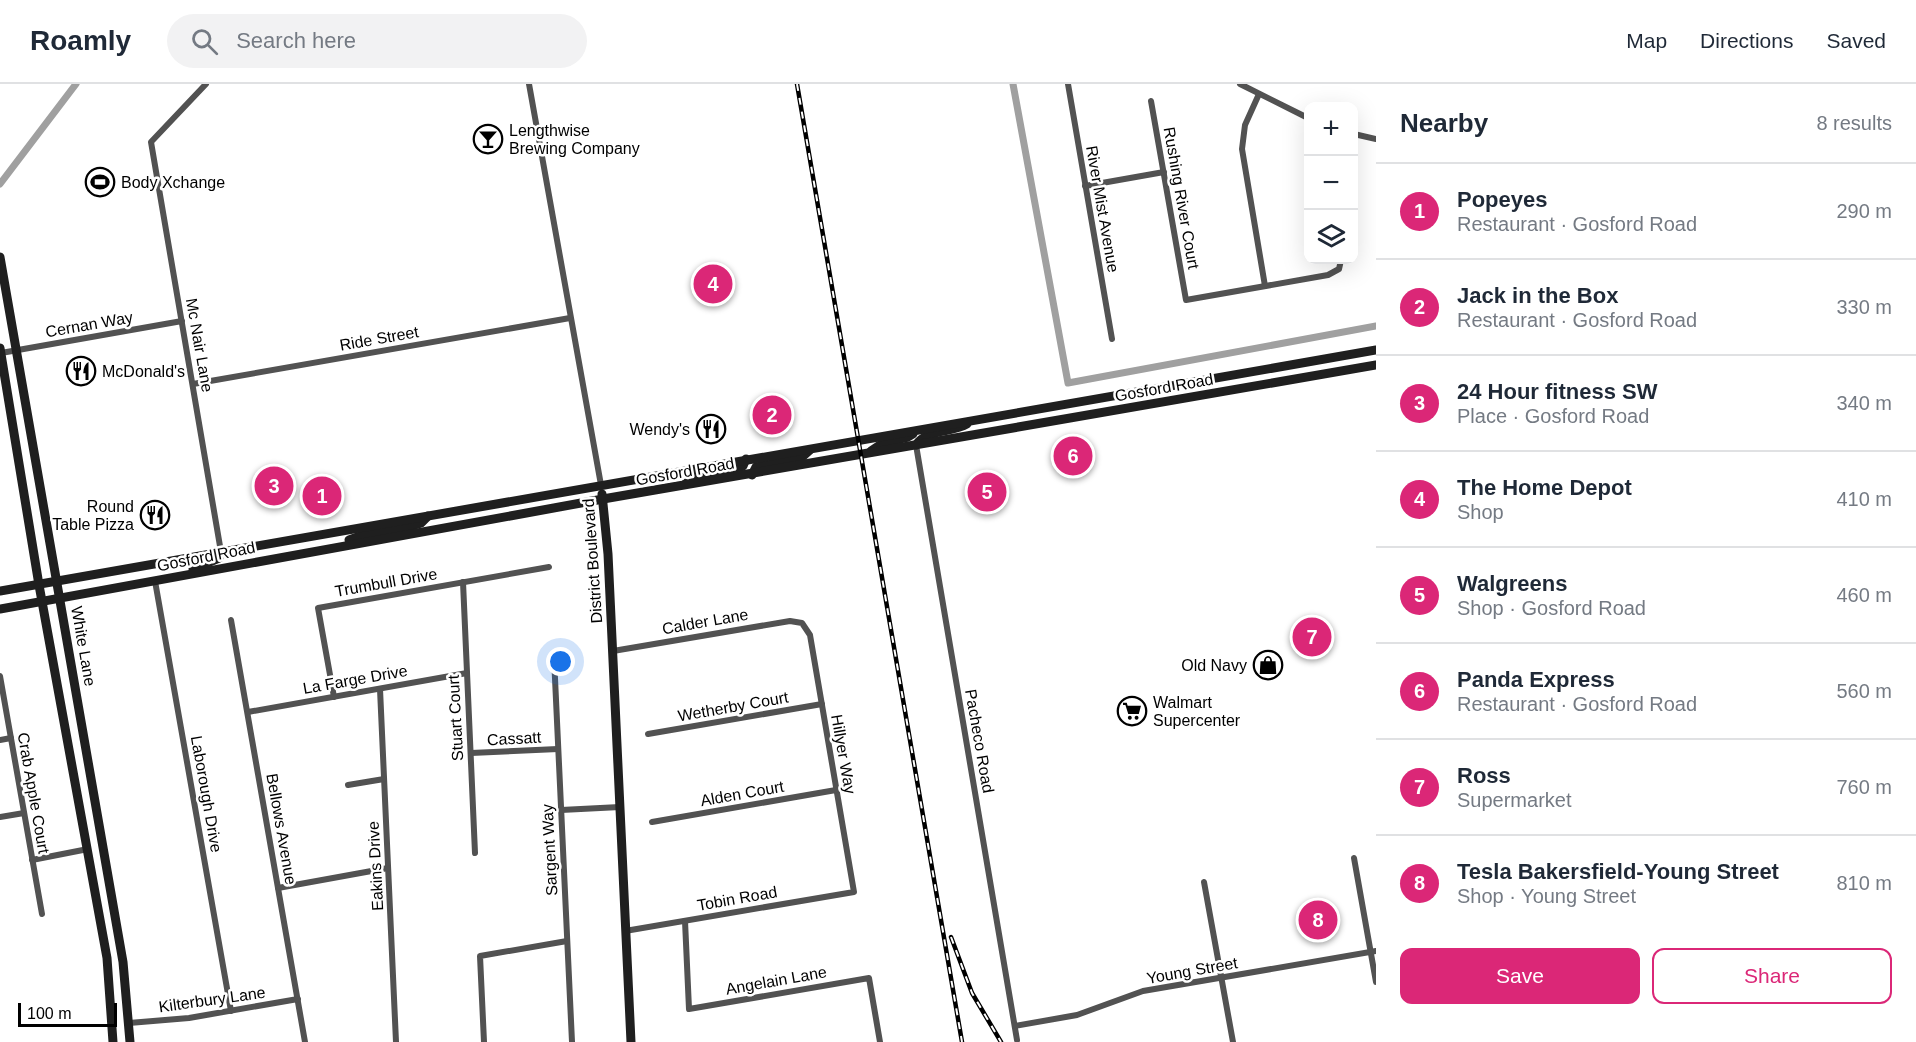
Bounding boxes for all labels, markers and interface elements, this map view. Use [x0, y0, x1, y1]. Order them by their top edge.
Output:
search box [167, 14, 587, 68]
text: Roamly [30, 25, 131, 56]
icon: search [188, 25, 221, 58]
text: Search here [236, 28, 356, 53]
text: Map [1626, 29, 1667, 52]
text: Directions [1700, 29, 1793, 52]
text: Saved [1826, 29, 1886, 52]
map controls [1304, 102, 1358, 264]
button: + [1304, 102, 1358, 156]
text: Nearby [1400, 108, 1488, 138]
text: 8 results [1816, 112, 1892, 134]
place label: Lengthwise Brewing Company [509, 122, 640, 157]
bar icon: Lengthwise Brewing Company [472, 123, 504, 155]
street label: Rushing River Court [1161, 126, 1202, 271]
street label: River Mist Avenue [1083, 144, 1122, 274]
button: − [1304, 156, 1358, 210]
sports icon: Body Xchange [84, 166, 116, 198]
place label: Body Xchange [121, 174, 225, 191]
text: Popeyes [1457, 187, 1548, 212]
text: 1 [1414, 200, 1425, 222]
text: 290 m [1836, 200, 1892, 222]
button: layers [1304, 210, 1358, 264]
text: Restaurant · Gosford Road [1457, 213, 1697, 235]
pin: 4 [694, 262, 732, 306]
text: Jack in the Box [1457, 283, 1618, 308]
text: 2 [1414, 296, 1425, 318]
text: 330 m [1836, 296, 1892, 318]
street label: Mc Nair Lane [183, 297, 216, 394]
street label: Cernan Way [44, 308, 134, 341]
text: Restaurant · Gosford Road [1457, 309, 1697, 331]
street label: Ride Street [338, 323, 421, 354]
restaurant icon: McDonald's [65, 355, 97, 387]
place label: McDonald's [102, 363, 185, 380]
street label: Gosford Road [1114, 370, 1215, 405]
text: 24 Hour fitness SW [1457, 379, 1657, 404]
pin: 2 [752, 392, 792, 438]
text: 3 [1414, 392, 1425, 414]
text: 340 m [1836, 392, 1892, 414]
text: Place · Gosford Road [1457, 405, 1649, 427]
restaurant icon: Wendy's [695, 413, 727, 445]
place label: Wendy's [629, 421, 690, 438]
pin: 6 [1054, 434, 1092, 478]
street label: Gosford Road [635, 454, 736, 489]
pin: 3 [254, 464, 294, 508]
pin: 5 [968, 470, 1006, 514]
pin: 1 [302, 474, 342, 518]
text: The Home Depot [1457, 475, 1632, 500]
text: 4 [1414, 488, 1425, 510]
text: 410 m [1836, 488, 1892, 510]
place label: Round Table Pizza [52, 498, 134, 533]
street label: District Boulevard [580, 498, 605, 624]
restaurant icon: Round Table Pizza [139, 499, 171, 531]
text: Shop [1457, 501, 1504, 523]
street label: Gosford Road [156, 539, 257, 574]
street label: Trumbull Drive [334, 565, 439, 600]
text: Walgreens [1457, 571, 1567, 596]
text: 5 [1414, 584, 1425, 606]
text: 460 m [1836, 584, 1892, 606]
text: Shop · Gosford Road [1457, 597, 1646, 619]
street label: White Lane [68, 605, 99, 688]
street label: Calder Lane [661, 606, 750, 637]
pin: 7 [1292, 614, 1332, 660]
your location [546, 647, 575, 676]
shop icon: Old Navy [1252, 649, 1284, 681]
place label: Old Navy [1181, 657, 1247, 674]
street label: La Farge Drive [302, 662, 409, 697]
text: Panda Express [1457, 667, 1615, 692]
street label: Stuart Court [445, 674, 466, 761]
text: 6 [1414, 680, 1425, 702]
text: 560 m [1836, 680, 1892, 702]
street label: Wetherby Court [677, 688, 790, 725]
street label: Pacheco Road [962, 688, 997, 794]
text: Restaurant · Gosford Road [1457, 693, 1697, 715]
place label: Walmart Supercenter [1153, 694, 1241, 729]
supermarket icon: Walmart Supercenter [1116, 695, 1148, 727]
street label: Hillyer Way [828, 713, 859, 795]
street label: Cassatt [486, 729, 542, 748]
street label: Crab Apple Court [14, 731, 53, 856]
street label: Laborough Drive [188, 734, 225, 854]
text: Ross [1457, 763, 1511, 788]
street label: Bellows Avenue [263, 772, 300, 886]
text: 7 [1414, 776, 1425, 798]
text: 760 m [1836, 776, 1892, 798]
street label: Alden Court [699, 778, 786, 809]
text: Supermarket [1457, 789, 1572, 811]
street label: Sargent Way [539, 804, 560, 896]
street label: Eakins Drive [365, 821, 386, 911]
text: Tesla Bakersfield-Young Street [1457, 859, 1779, 884]
text: 8 [1414, 872, 1425, 894]
text: 810 m [1836, 872, 1892, 894]
street label: Tobin Road [696, 883, 778, 914]
text: Shop · Young Street [1457, 885, 1636, 907]
pin: 8 [1298, 898, 1338, 942]
button: Save [1400, 948, 1640, 1004]
button: Share [1652, 948, 1892, 1004]
street label: Young Street [1145, 954, 1239, 987]
street label: Angelain Lane [724, 963, 828, 998]
street label: Kilterbury Lane [158, 984, 267, 1015]
scale bar [18, 1000, 117, 1028]
text: 100 m [27, 1005, 71, 1022]

